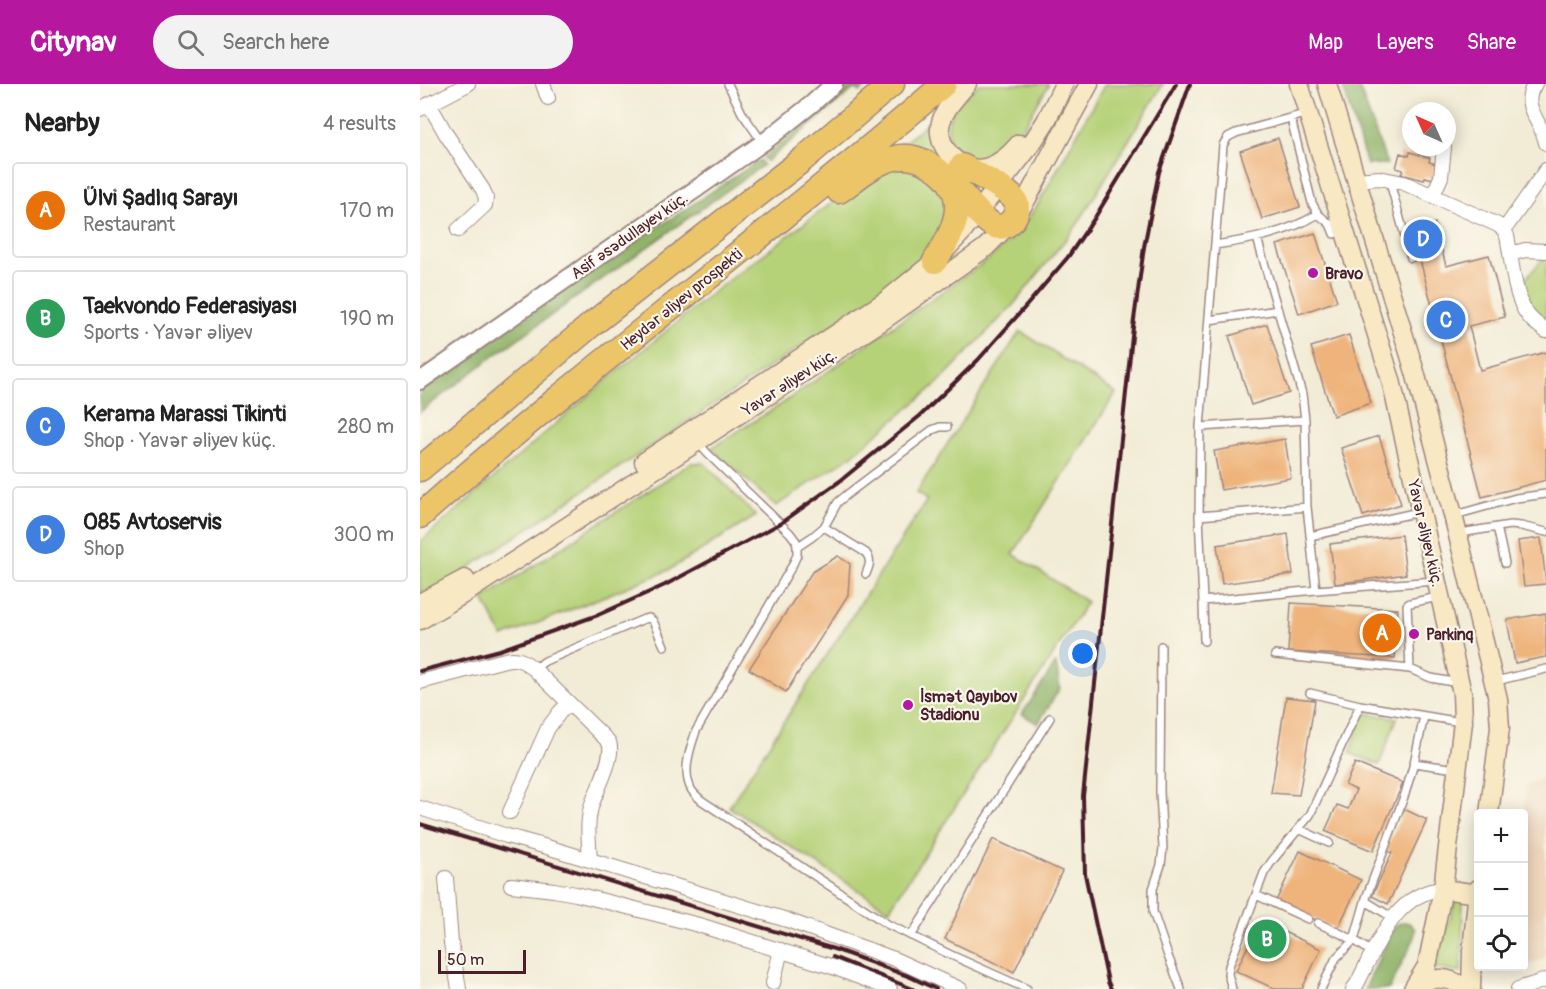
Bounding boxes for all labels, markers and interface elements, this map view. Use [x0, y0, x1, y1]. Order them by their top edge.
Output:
search box [153, 15, 573, 69]
text: Citynav [30, 25, 117, 60]
icon: search [174, 26, 207, 59]
text: Search here [222, 28, 329, 56]
text: Map [1308, 29, 1343, 56]
text: Layers [1376, 29, 1434, 56]
text: Share [1467, 29, 1516, 56]
north arrow [1402, 102, 1456, 156]
text: Nearby [24, 107, 100, 139]
text: 4 results [323, 111, 396, 136]
text: Ülvi Şadlıq Sarayı [83, 184, 239, 212]
street label: Asif Əsədullayev küç. [567, 188, 692, 284]
text: A [39, 198, 52, 223]
text: 170 m [340, 198, 394, 223]
text: Restaurant [83, 212, 175, 237]
pin: D [1404, 216, 1442, 262]
street label: Heydər Əliyev prospekti [617, 244, 747, 355]
place label: Bravo [1325, 264, 1363, 284]
marker: Bravo [1306, 266, 1320, 280]
text: Taekvondo Federasiyası [83, 292, 298, 320]
pin: C [1426, 298, 1466, 342]
text: B [40, 306, 51, 331]
text: 190 m [340, 306, 394, 331]
text: Sports · Yavər Əliyev [83, 320, 253, 345]
street label: Yavər Əliyev küç. [737, 345, 841, 422]
text: Kerama Marassi Tikinti [83, 400, 286, 428]
text: C [39, 414, 52, 439]
text: 280 m [337, 414, 394, 439]
text: Shop · Yavər Əliyev küç. [83, 428, 276, 453]
street label: Yavər Əliyev küç. [1403, 477, 1447, 589]
text: 085 Avtoservis [83, 508, 222, 536]
text: D [39, 522, 52, 547]
text: 300 m [333, 522, 394, 547]
text: Shop [83, 536, 124, 561]
pin: A [1362, 610, 1402, 656]
place label: Parkinq [1426, 625, 1474, 645]
marker: Parkinq [1407, 627, 1421, 641]
your location [1068, 639, 1097, 668]
place label: İsmət Qayıbov Stadionu [920, 687, 1017, 725]
marker: İsmət Qayıbov Stadionu [901, 698, 915, 712]
map controls [1474, 809, 1528, 971]
button: + [1474, 809, 1528, 863]
button: − [1474, 863, 1528, 917]
pin: B [1248, 916, 1286, 962]
button: locate [1474, 917, 1528, 971]
scale bar [438, 947, 526, 974]
text: 50 m [447, 950, 484, 970]

